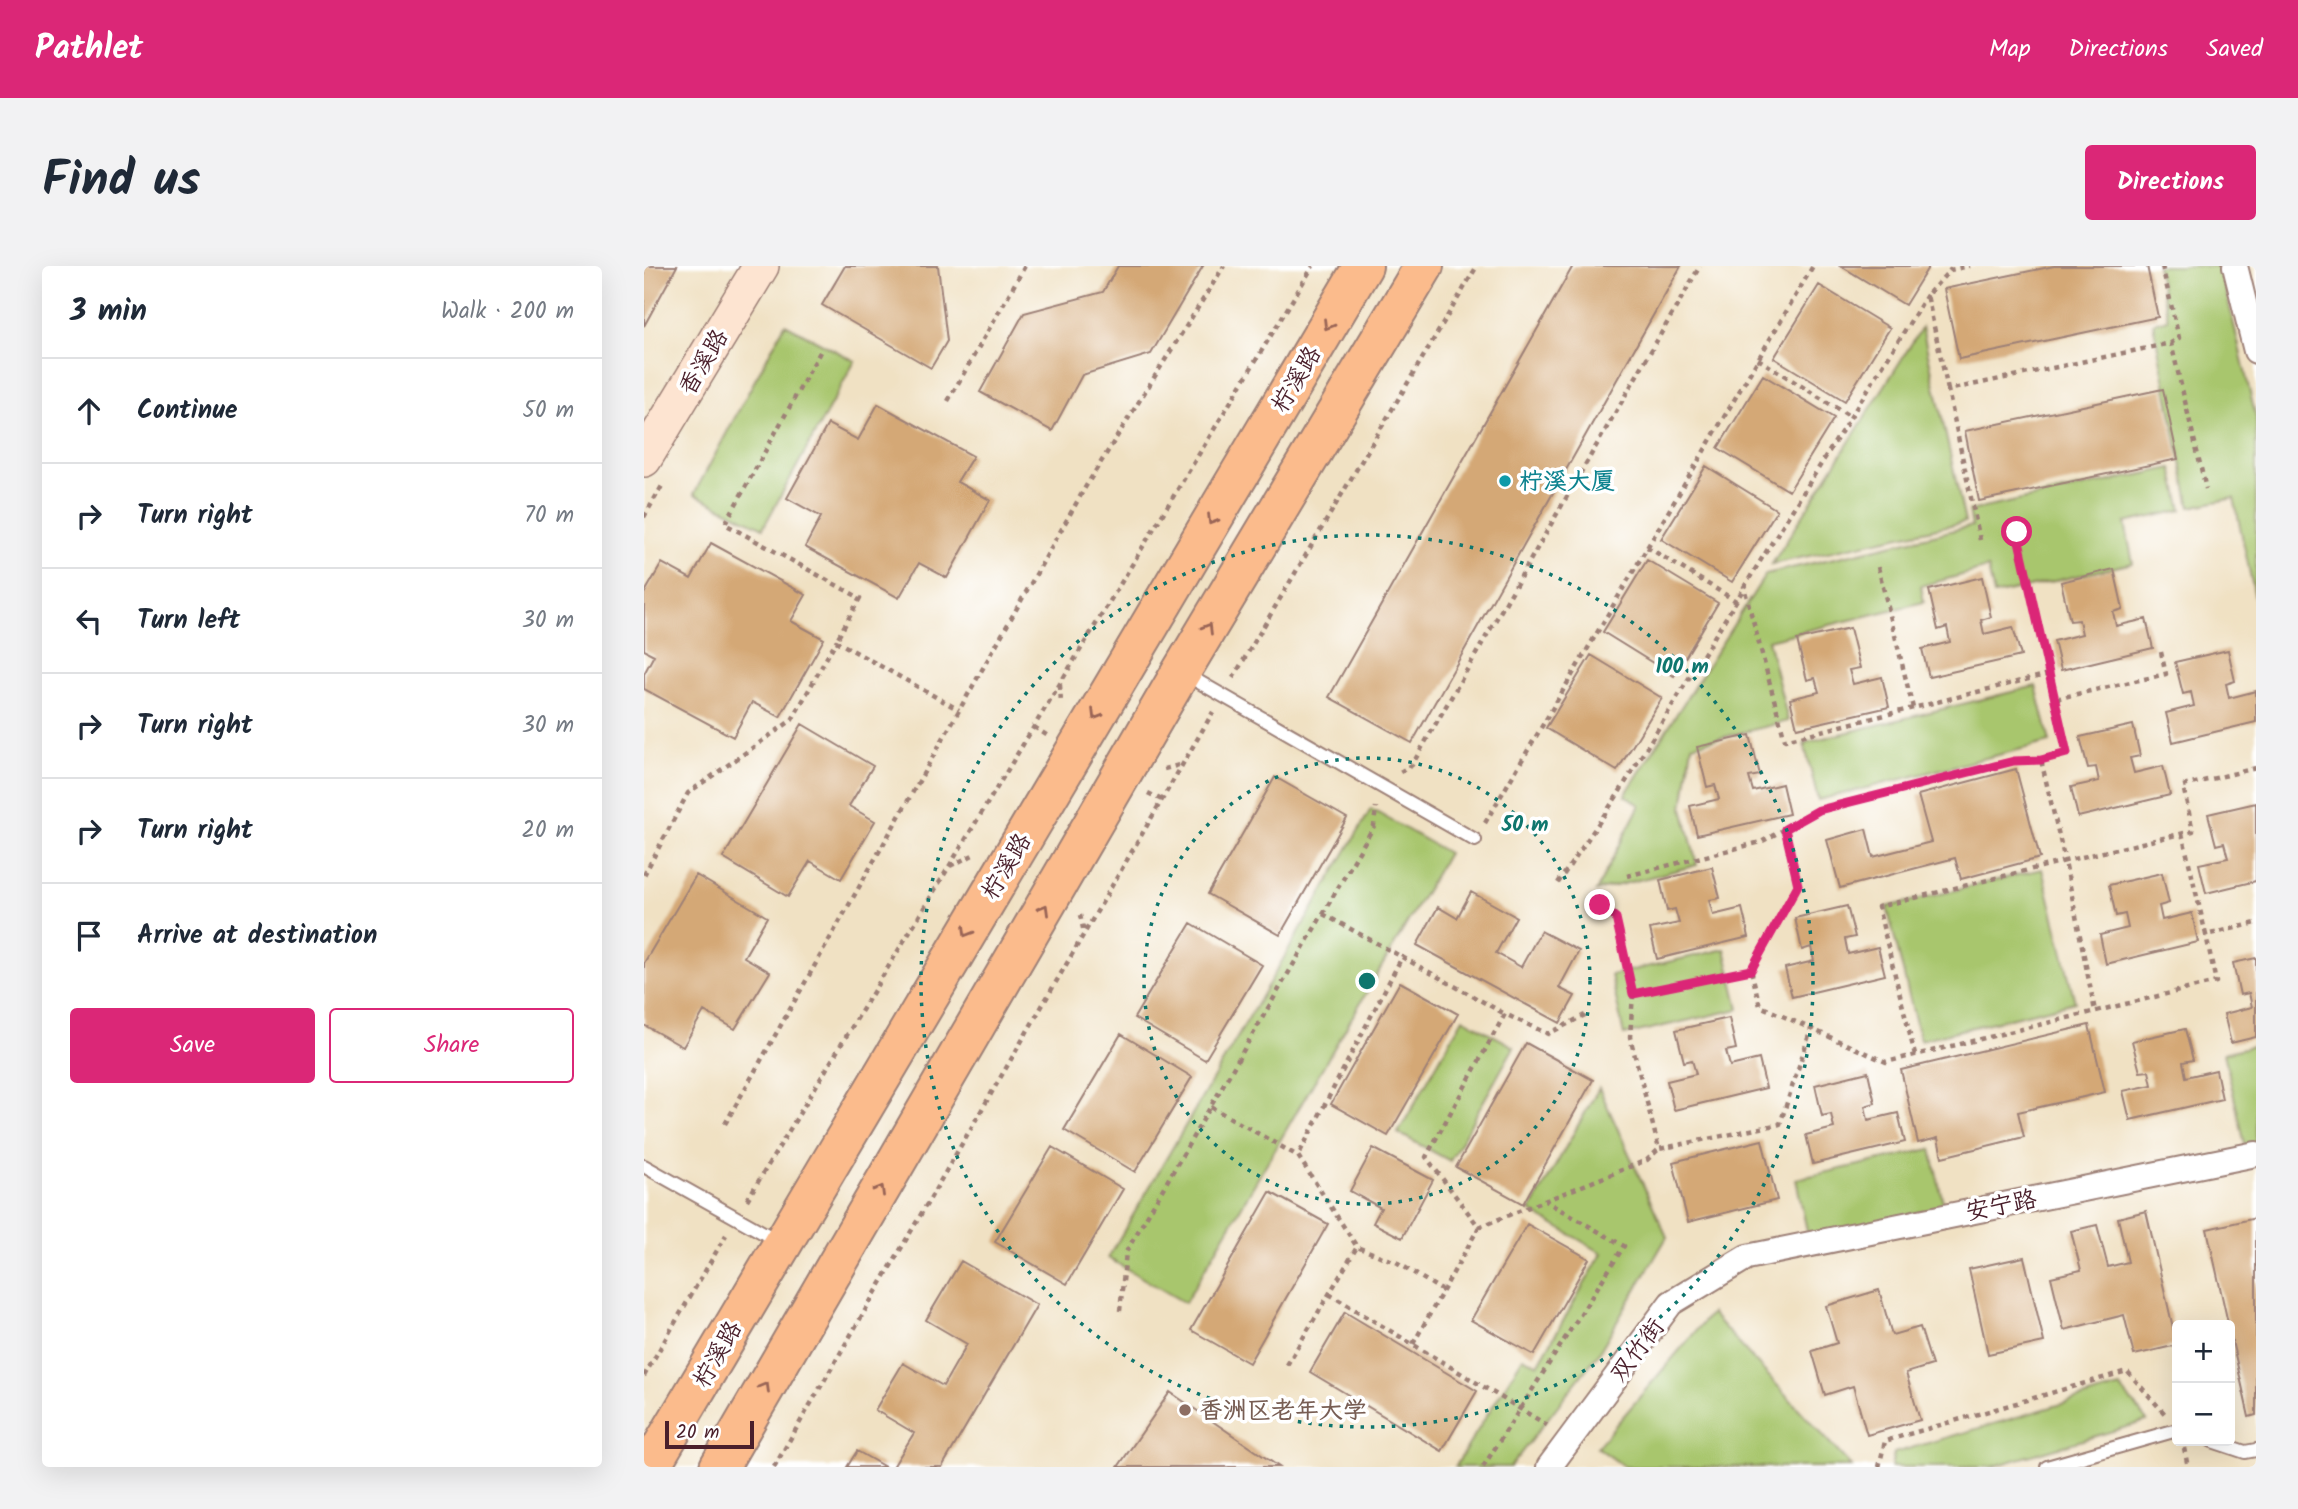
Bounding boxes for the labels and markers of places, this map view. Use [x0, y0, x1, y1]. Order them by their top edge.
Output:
place label: 柠溪大厦 [1519, 463, 1615, 502]
marker: 柠溪大厦 [1497, 473, 1513, 489]
centre of rings [1355, 969, 1379, 993]
place label: 香洲区老年大学 [1199, 1392, 1367, 1431]
marker: 香洲区老年大学 [1177, 1402, 1193, 1418]

